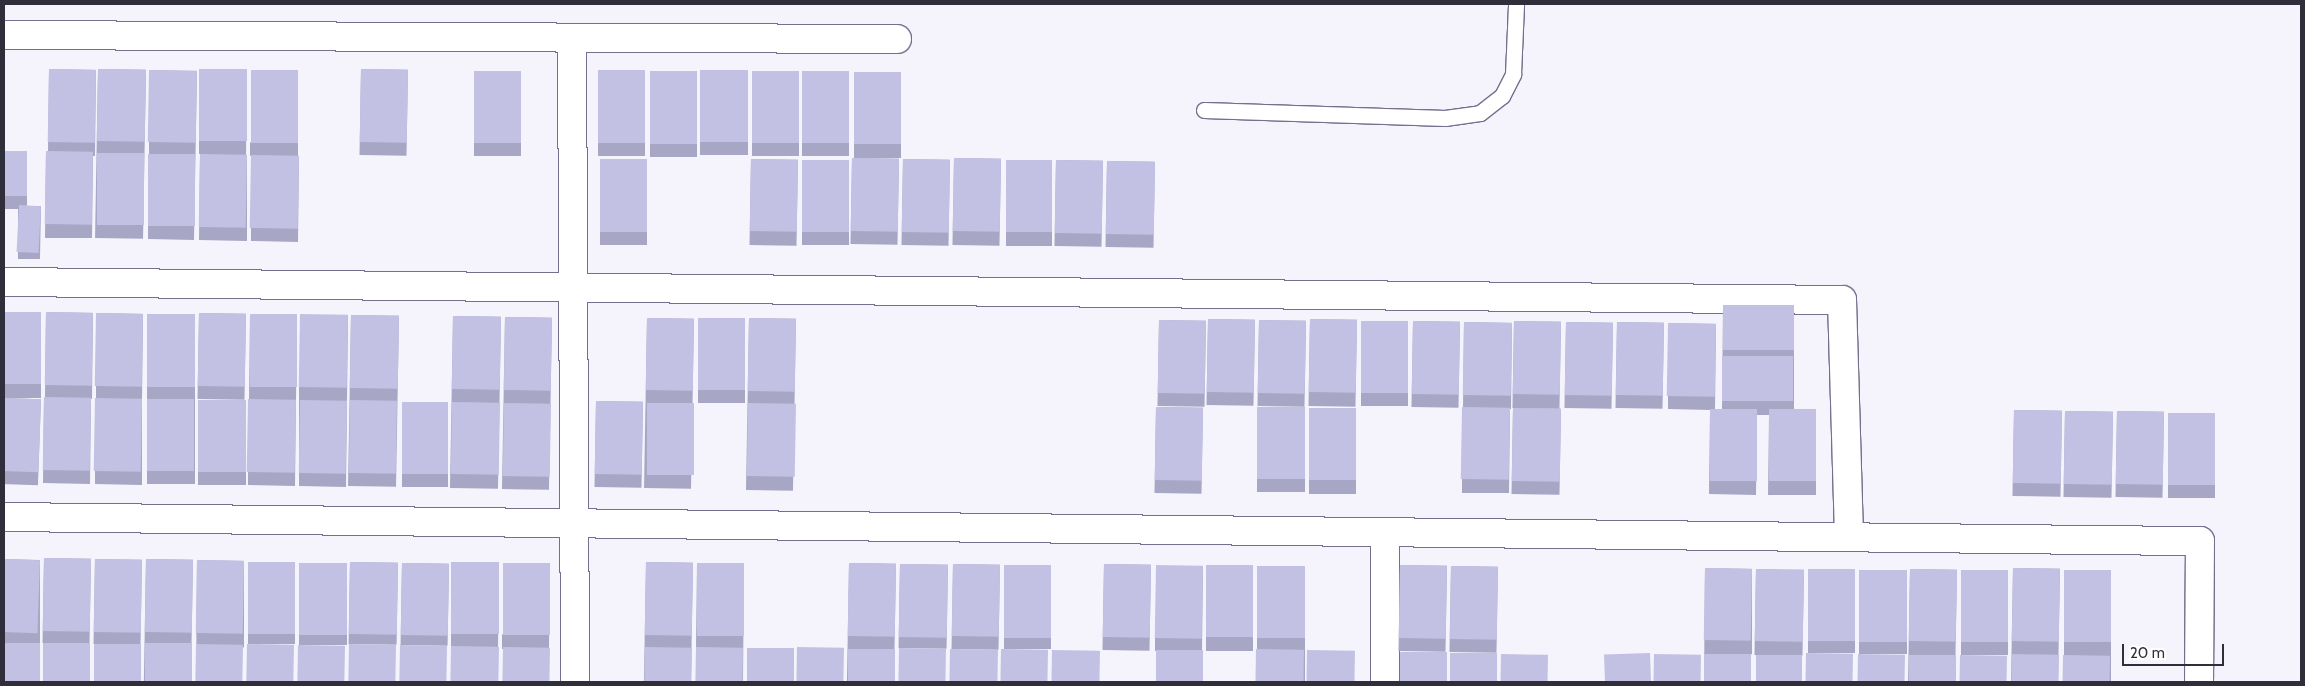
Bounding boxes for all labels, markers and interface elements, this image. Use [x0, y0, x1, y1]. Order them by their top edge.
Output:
scale bar [2125, 634, 2228, 666]
text: 20 m [2130, 644, 2165, 662]

